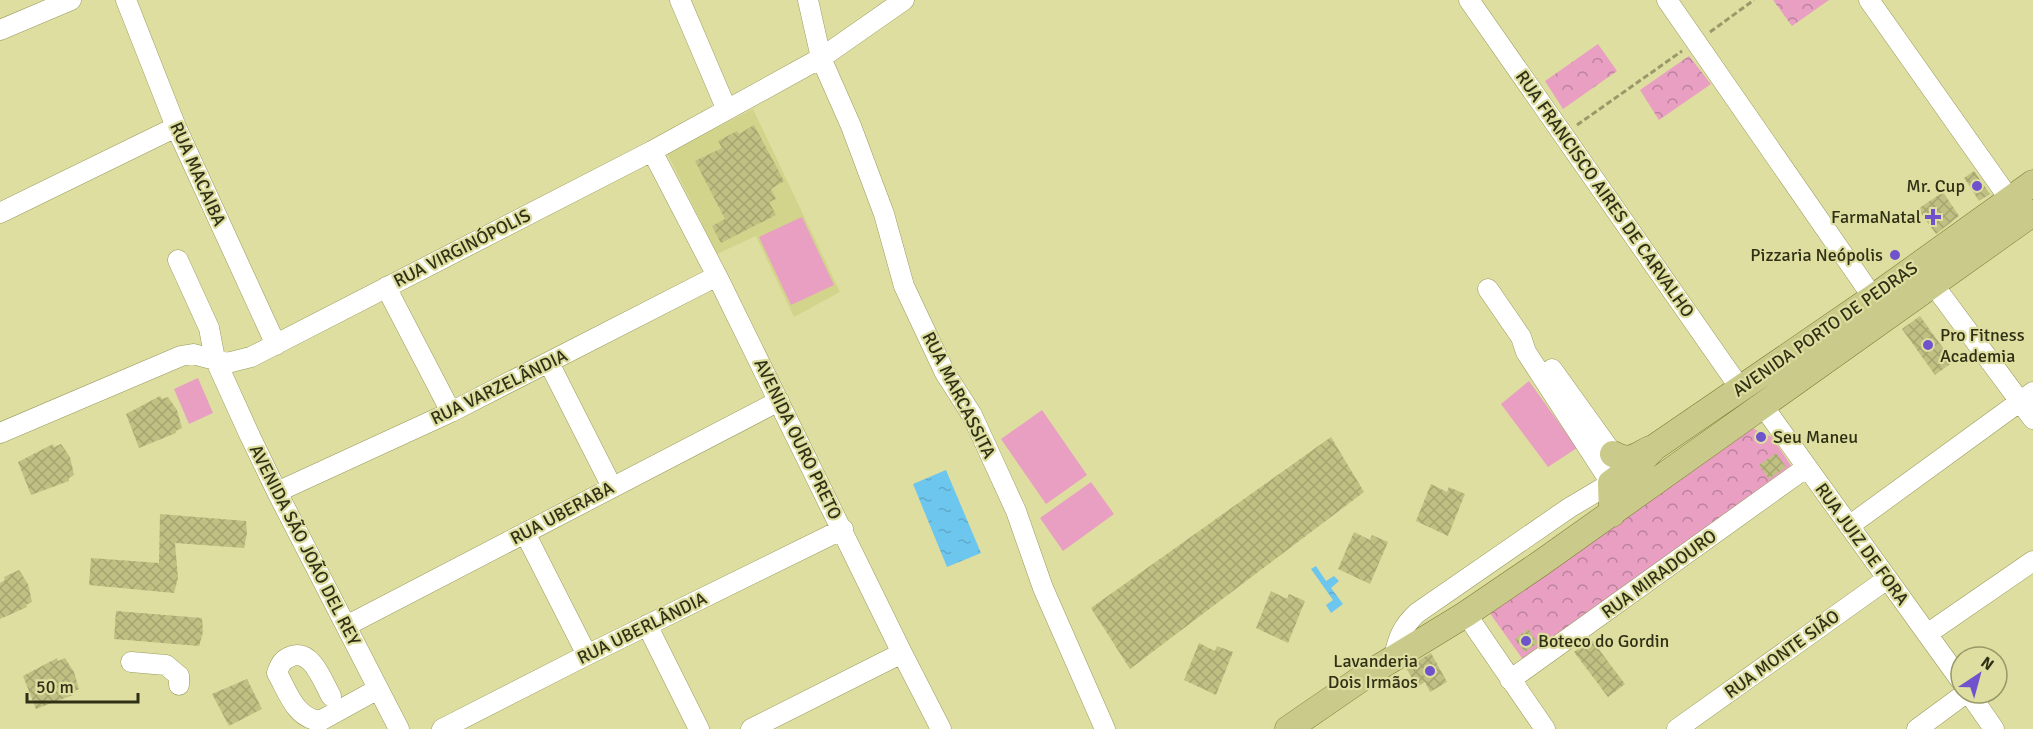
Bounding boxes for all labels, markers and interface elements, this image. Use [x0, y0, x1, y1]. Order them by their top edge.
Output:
street label: RUA FRANCISCO AIRES DE CARVALHO [1511, 66, 1699, 322]
street label: RUA MACAIBA [165, 119, 231, 229]
place label: Mr. Cup [1906, 175, 1965, 197]
marker: Mr. Cup [1970, 179, 1984, 193]
street label: RUA VIRGINÓPOLIS [390, 204, 534, 292]
place label: FarmaNatal [1831, 206, 1921, 228]
marker: FarmaNatal [1926, 210, 1940, 224]
place label: Pizzaria Neópolis [1750, 244, 1883, 266]
marker: Pizzaria Neópolis [1888, 248, 1902, 262]
street label: AVENIDA PORTO DE PEDRAS [1728, 257, 1922, 401]
place label: Pro Fitness Academia [1940, 324, 2025, 367]
street label: RUA MARCASSITA [918, 328, 1000, 462]
marker: Pro Fitness Academia [1921, 338, 1935, 352]
street label: RUA VARZELÂNDIA [427, 344, 571, 430]
street label: AVENIDA OURO PRETO [749, 355, 847, 523]
place label: Seu Maneu [1773, 426, 1858, 448]
marker: Seu Maneu [1754, 430, 1768, 444]
street label: AVENIDA SÃO JOÃO DEL REY [245, 441, 365, 649]
street label: RUA UBERABA [506, 477, 618, 549]
street label: RUA JUIZ DE FORA [1810, 479, 1914, 609]
street label: RUA MIRADOURO [1597, 525, 1721, 623]
street label: RUA UBERLÂNDIA [574, 587, 710, 669]
street label: RUA MONTE SIÃO [1720, 605, 1844, 703]
place label: Boteco do Gordin [1538, 630, 1669, 652]
marker: Boteco do Gordin [1519, 634, 1533, 648]
north arrow [1949, 645, 2009, 705]
place label: Lavanderia Dois Irmãos [1328, 650, 1418, 693]
text: N [1977, 652, 1998, 675]
marker: Lavanderia Dois Irmãos [1423, 664, 1437, 678]
scale bar [27, 666, 138, 704]
text: 50 m [36, 676, 74, 698]

